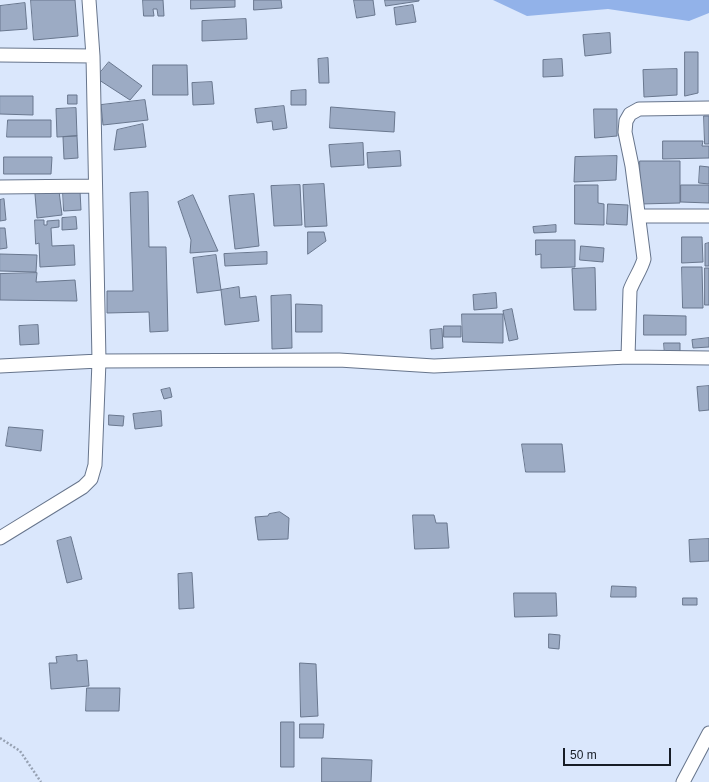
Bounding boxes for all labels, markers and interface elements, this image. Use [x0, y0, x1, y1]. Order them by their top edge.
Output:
scale bar [565, 740, 673, 766]
text: 50 m [570, 748, 597, 762]

